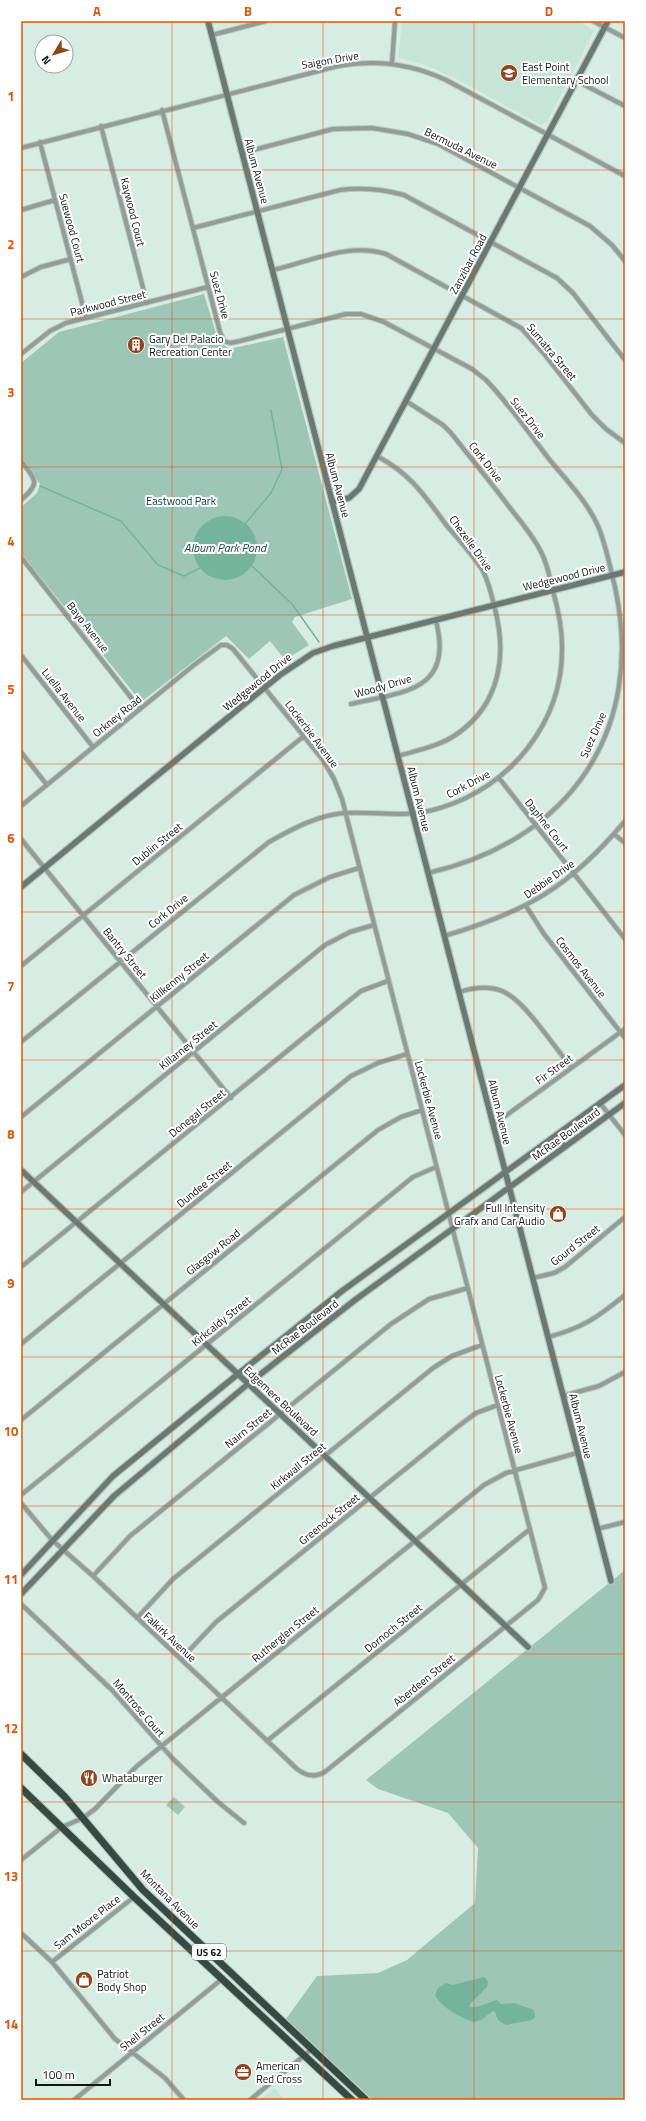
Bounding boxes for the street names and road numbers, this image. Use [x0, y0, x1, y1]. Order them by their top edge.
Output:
street label: Saigon Drive [300, 47, 360, 73]
street label: Bermuda Avenue [422, 123, 501, 173]
street label: Album Avenue [241, 137, 273, 206]
street label: Kaywood Court [117, 176, 149, 248]
street label: Suewood Court [55, 192, 89, 264]
street label: Zanzibar Road [445, 231, 491, 297]
street label: Suez Drive [206, 269, 234, 321]
street label: Parkwood Street [68, 286, 148, 320]
street label: Sumatra Street [523, 320, 581, 384]
street label: Suez Drive [507, 394, 550, 443]
street label: Cork Drive [465, 438, 507, 486]
street label: Album Avenue [322, 451, 354, 520]
street label: Chezelle Drive [445, 512, 497, 574]
street label: Wedgewood Drive [521, 559, 607, 595]
street label: Bayo Avenue [63, 598, 113, 656]
street label: Wedgewood Drive [219, 649, 295, 715]
street label: Luella Avenue [38, 665, 90, 726]
street label: Woody Drive [353, 670, 414, 702]
street label: Orkney Road [89, 691, 145, 741]
street label: Lockerbie Avenue [281, 697, 343, 771]
street label: Suez Drive [576, 709, 610, 761]
street label: Album Avenue [403, 765, 435, 834]
street label: Cork Drive [443, 766, 493, 802]
street label: Daphne Court [521, 795, 573, 855]
street label: Dublin Street [129, 819, 186, 869]
street label: Debbie Drive [520, 855, 578, 902]
street label: Cork Drive [145, 890, 192, 932]
street label: Bantry Street [99, 924, 151, 982]
street label: Cosmos Avenue [552, 933, 610, 1001]
street label: Killkenny Street [146, 948, 212, 1006]
street label: Killarney Street [156, 1017, 221, 1073]
street label: Fir Street [532, 1050, 576, 1088]
street label: Lockerbie Avenue [411, 1059, 447, 1142]
street label: Album Avenue [484, 1078, 516, 1147]
street label: Donegal Street [165, 1085, 229, 1141]
street label: McRae Boulevard [529, 1104, 604, 1164]
street label: Dundee Street [173, 1157, 235, 1211]
street label: Gourd Street [547, 1221, 603, 1269]
street label: Glasgow Road [182, 1225, 244, 1279]
street label: Kirkcaldy Street [188, 1292, 254, 1350]
street label: McRae Boulevard [268, 1296, 342, 1358]
street label: Edgemere Boulevard [240, 1362, 322, 1440]
street label: Lockerbie Avenue [491, 1373, 527, 1456]
street label: Album Avenue [565, 1392, 597, 1461]
street label: Nairn Street [221, 1404, 275, 1452]
street label: Kirkwall Street [267, 1438, 329, 1493]
street label: Greenock Street [295, 1489, 363, 1549]
street label: Dornoch Street [361, 1600, 425, 1656]
street label: Rutherglen Street [248, 1602, 322, 1666]
street label: Falkirk Avenue [140, 1608, 200, 1666]
street label: Aberdeen Street [390, 1650, 458, 1710]
street label: Montrose Court [109, 1675, 169, 1741]
street label: Montana Avenue [137, 1866, 204, 1933]
street label: Sam Moore Place [50, 1891, 124, 1953]
road number: US 62 [192, 1944, 226, 1960]
street label: Shell Street [116, 2009, 168, 2055]

